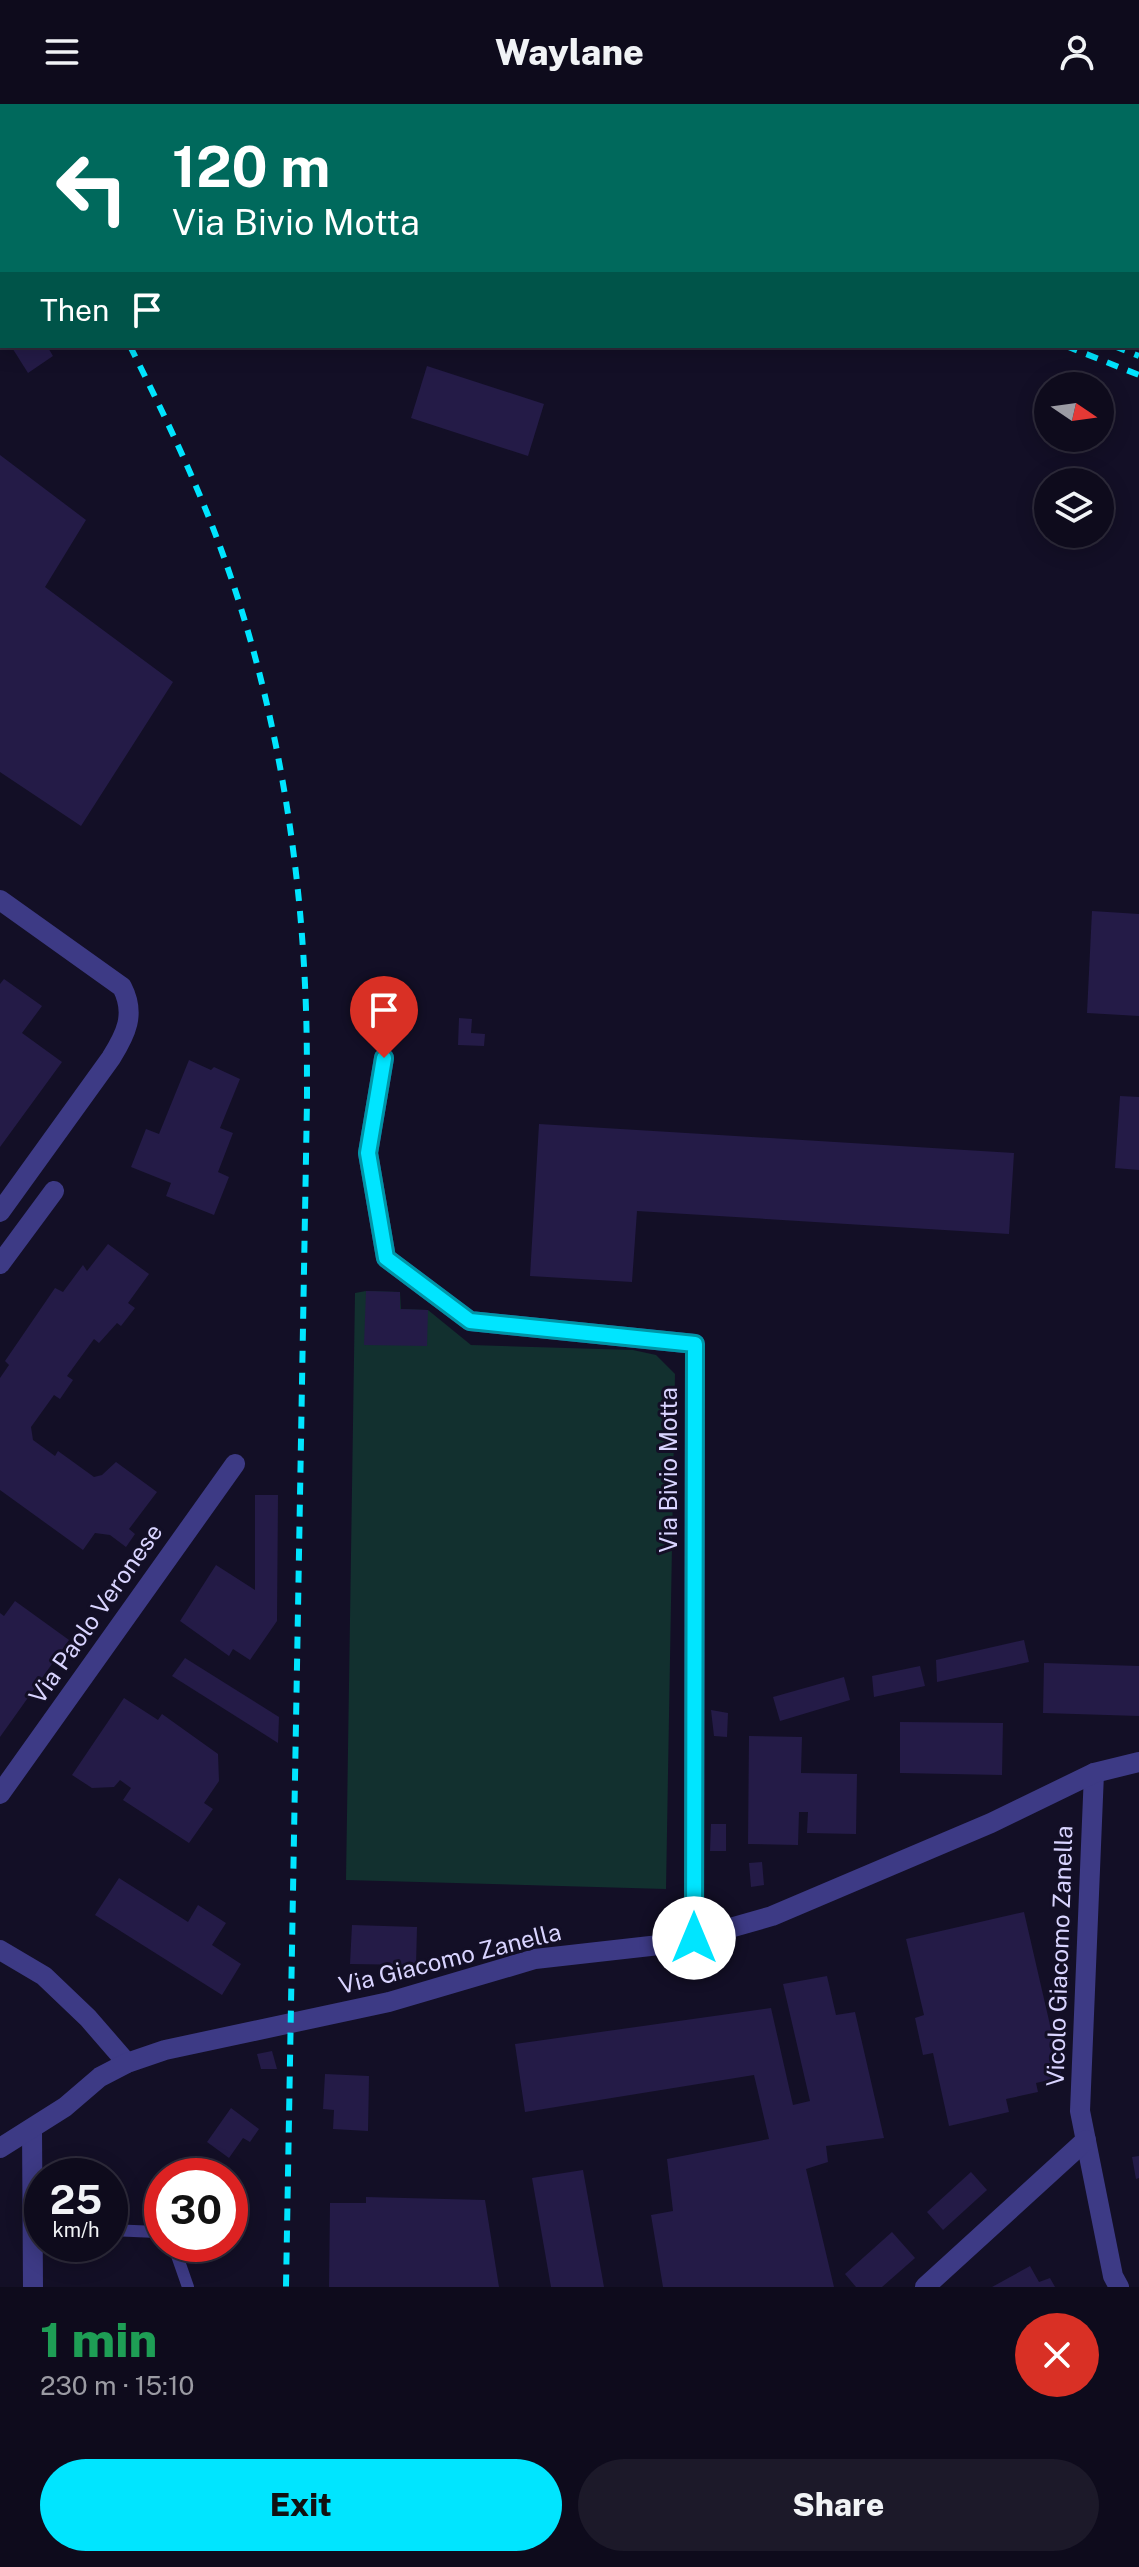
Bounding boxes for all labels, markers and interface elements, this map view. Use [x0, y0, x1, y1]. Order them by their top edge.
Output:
icon: menu [40, 30, 84, 74]
icon: person [1055, 30, 1099, 74]
text: Waylane [495, 31, 644, 73]
text: 120 m [172, 134, 330, 200]
icon: left [40, 136, 144, 240]
text: Via Bivio Motta [172, 201, 420, 243]
icon: arrive [125, 288, 169, 332]
text: Then [40, 292, 109, 328]
north arrow [1034, 372, 1114, 452]
map controls [1034, 372, 1114, 548]
button: layers [1034, 468, 1114, 548]
pin [350, 976, 418, 1058]
icon: arrive [362, 988, 406, 1032]
street label: Via Bivio Motta [654, 1387, 682, 1553]
street label: Via Paolo Veronese [23, 1518, 168, 1709]
street label: Vicolo Giacomo Zanella [1040, 1825, 1078, 2087]
position arrow [652, 1896, 736, 1980]
street label: Via Giacomo Zanella [336, 1917, 564, 1999]
speed limit sign: 30 [144, 2158, 248, 2262]
text: 25 [50, 2176, 102, 2223]
text: km/h [52, 2218, 100, 2242]
text: 1 min [40, 2311, 157, 2368]
button: close [1015, 2313, 1099, 2397]
text: 230 m · 15:10 [40, 2370, 194, 2401]
button: Exit [40, 2459, 562, 2551]
button: Share [578, 2459, 1099, 2551]

